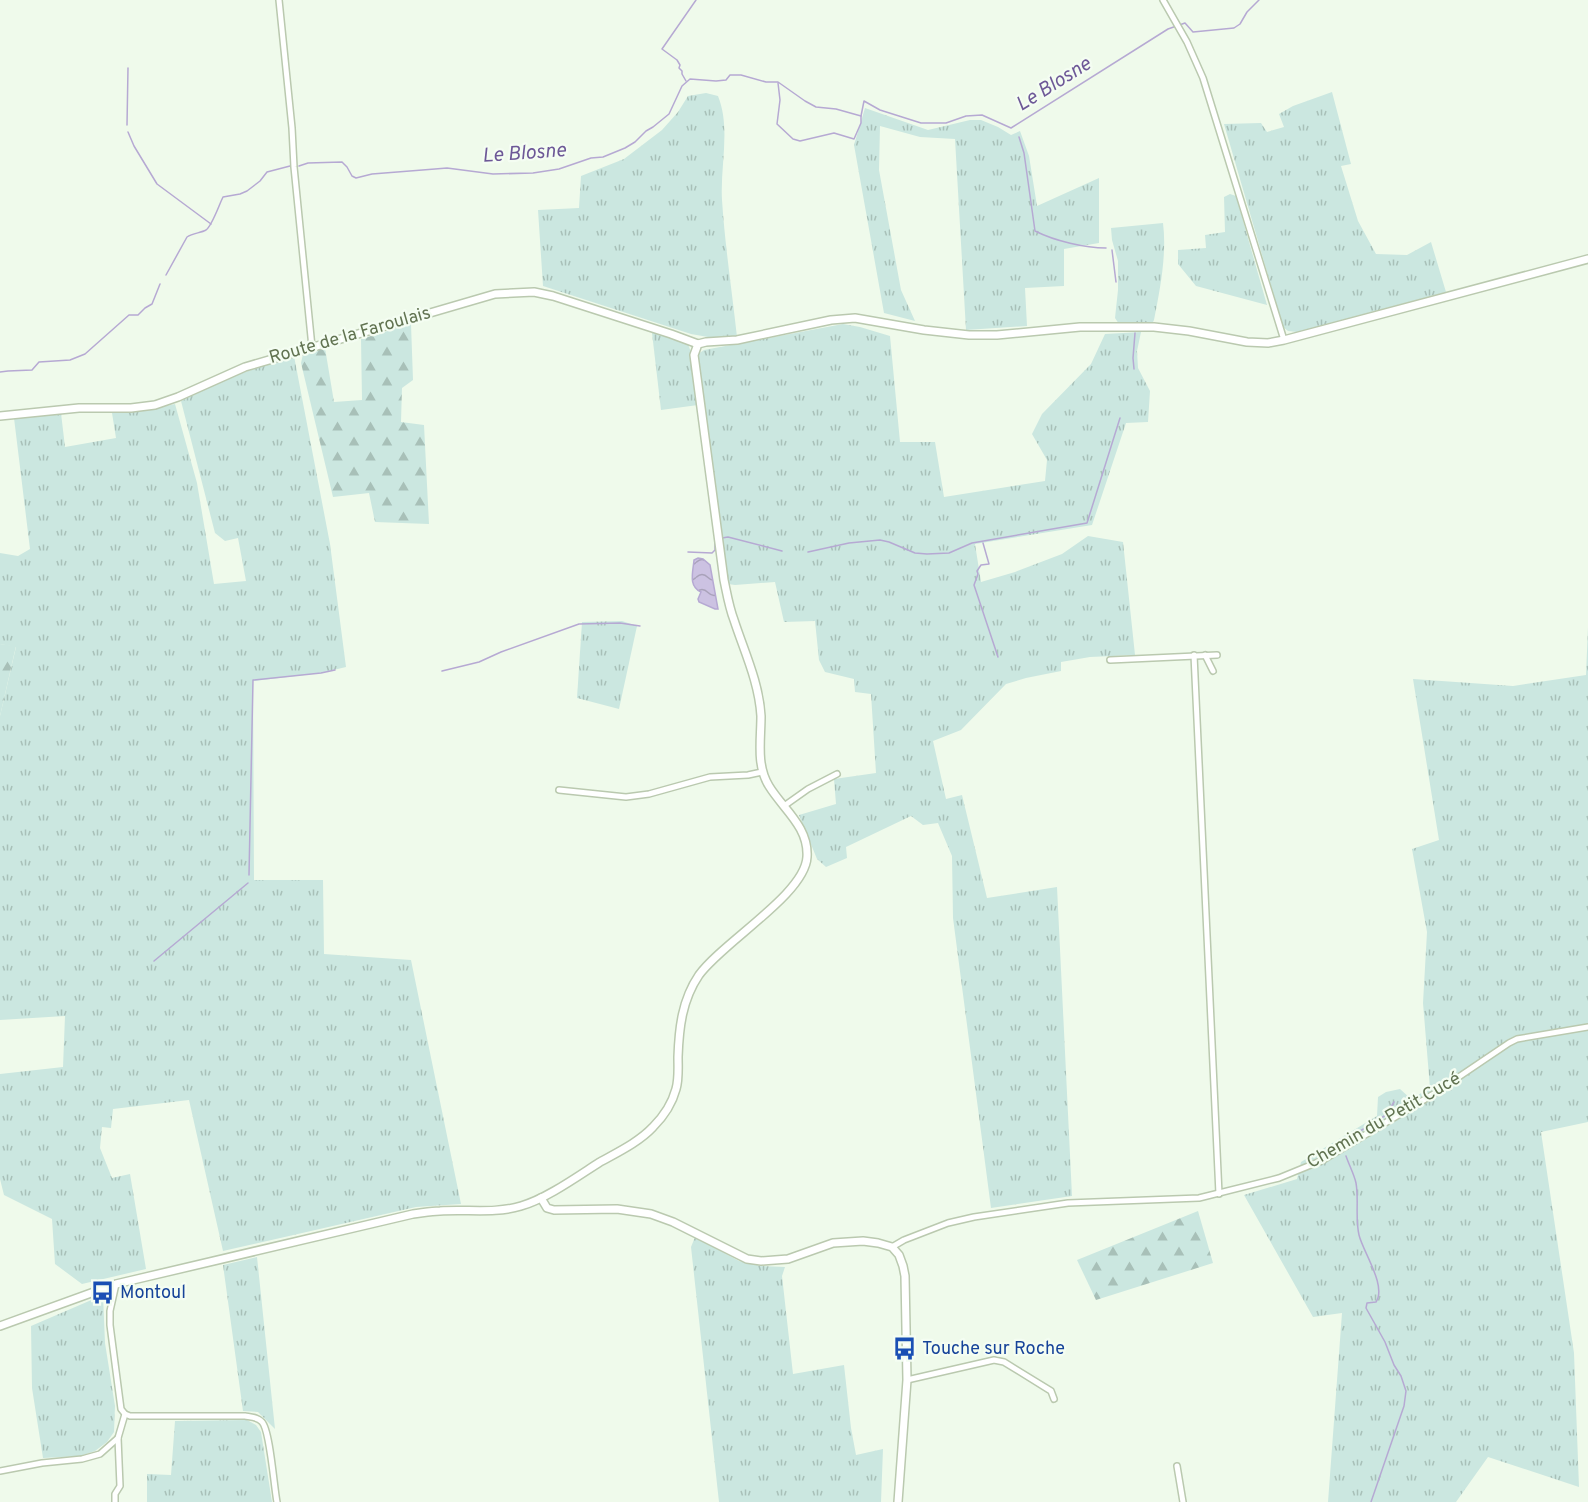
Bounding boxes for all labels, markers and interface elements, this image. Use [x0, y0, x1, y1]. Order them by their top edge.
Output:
water label: Le Blosne [1012, 51, 1097, 118]
water label: Le Blosne [481, 138, 567, 170]
street label: Route de la Faroulais [267, 302, 433, 370]
street label: Chemin du Petit Cucé [1303, 1068, 1465, 1174]
bus stop icon: Montoul [89, 1280, 115, 1306]
place label: Montoul [120, 1282, 186, 1305]
bus stop icon: Touche sur Roche [891, 1336, 917, 1362]
place label: Touche sur Roche [922, 1338, 1065, 1361]

